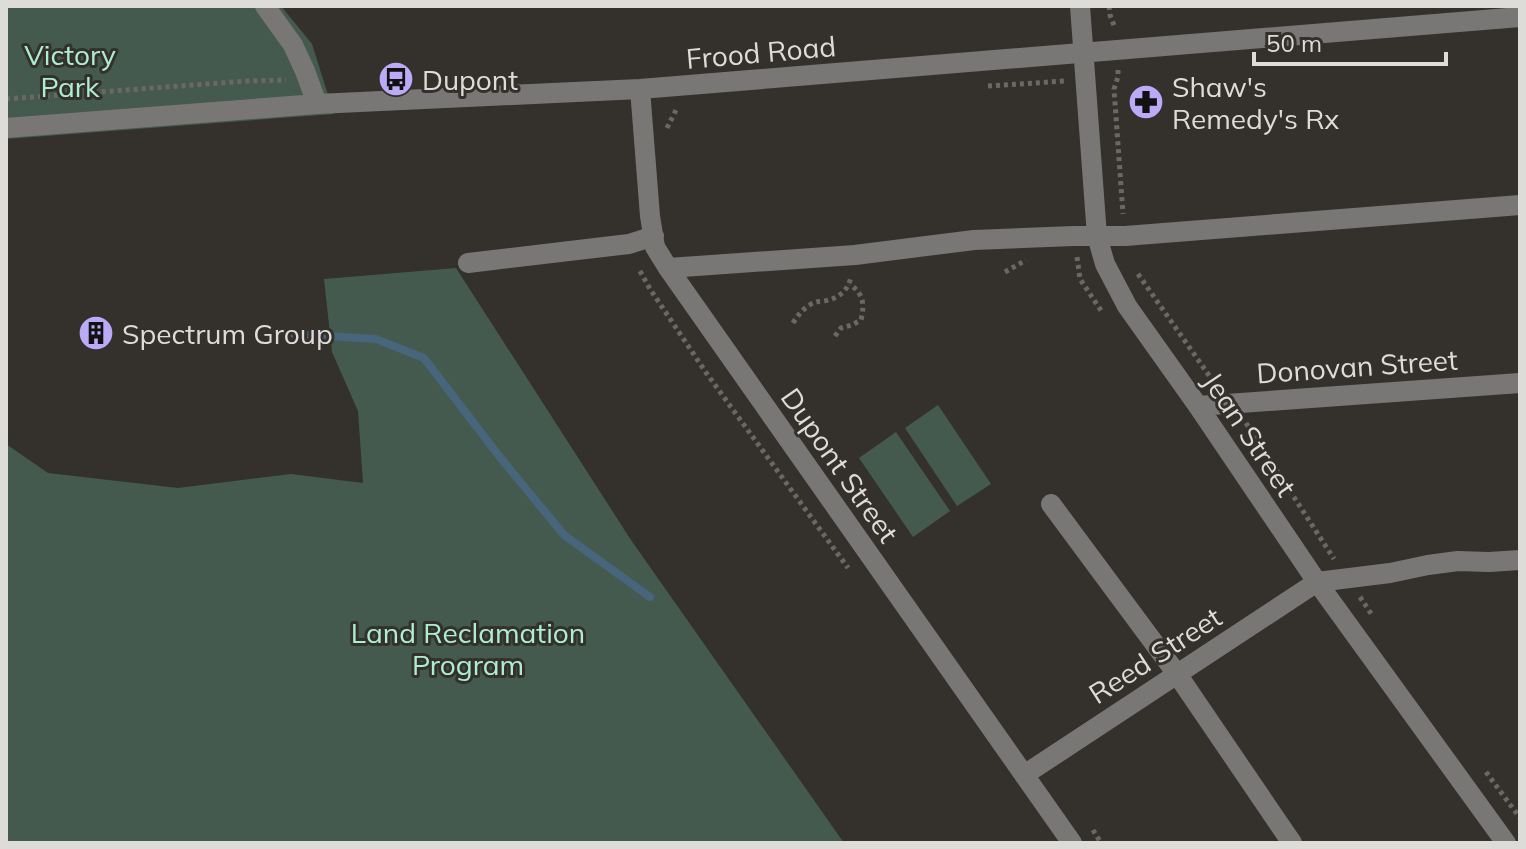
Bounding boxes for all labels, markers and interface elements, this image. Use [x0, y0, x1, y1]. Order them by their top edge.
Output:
scale bar [1254, 16, 1446, 66]
street label: Frood Road [685, 28, 837, 76]
text: 50 m [1266, 28, 1322, 58]
park label: Victory Park [24, 37, 116, 104]
bus stop icon: Dupont [377, 60, 415, 98]
place label: Dupont [422, 62, 518, 97]
place label: Shaw's Remedy's Rx [1172, 69, 1339, 136]
pharmacy icon: Shaw's Remedy's Rx [1127, 83, 1165, 121]
building icon: Spectrum Group [77, 314, 115, 352]
place label: Spectrum Group [122, 316, 333, 351]
street label: Donovan Street [1255, 341, 1459, 390]
street label: Jean Street [1196, 365, 1304, 503]
street label: Dupont Street [774, 381, 906, 549]
street label: Reed Street [1082, 599, 1228, 711]
park label: Land Reclamation Program [351, 615, 585, 682]

